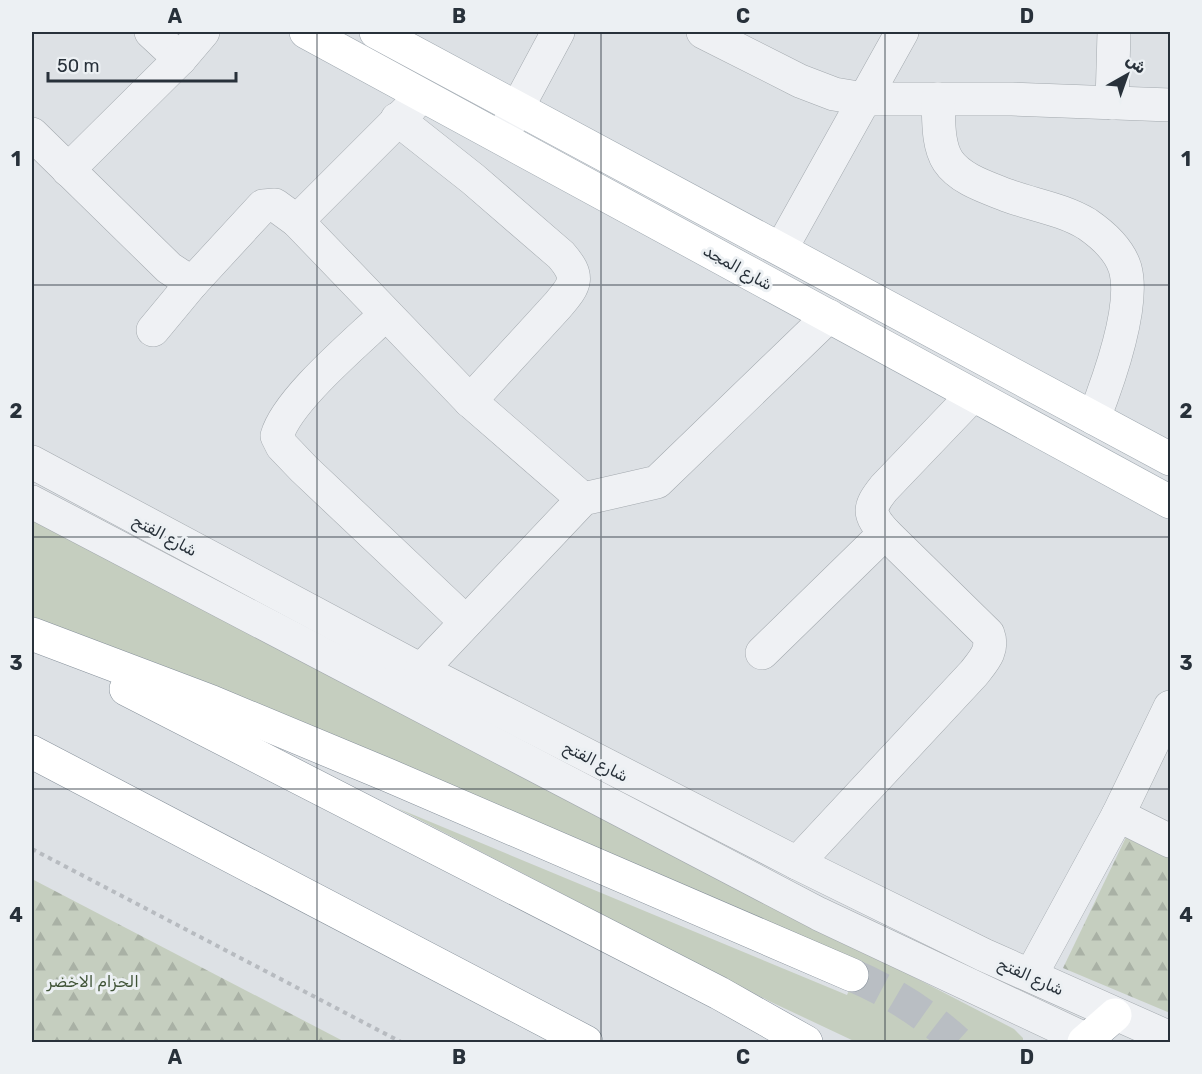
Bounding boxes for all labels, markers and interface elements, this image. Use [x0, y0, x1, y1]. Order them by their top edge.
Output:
text: A [168, 4, 183, 28]
text: B [452, 4, 466, 28]
text: C [736, 4, 750, 28]
text: D [1020, 4, 1034, 28]
scale bar [48, 45, 236, 83]
north arrow [1097, 45, 1157, 105]
text: ش [1122, 50, 1150, 78]
text: 50 m [57, 55, 100, 77]
text: 1 [11, 147, 21, 171]
text: 1 [1181, 147, 1191, 171]
street label: شارع المجد [699, 241, 776, 296]
text: 2 [10, 399, 23, 423]
text: 2 [1180, 399, 1193, 423]
street label: شارع الفتح [128, 511, 200, 562]
text: 3 [9, 651, 23, 675]
text: 3 [1179, 651, 1193, 675]
street label: شارع الفتح [559, 737, 631, 788]
text: 4 [9, 903, 23, 927]
text: 4 [1179, 903, 1193, 927]
street label: شارع الفتح [994, 954, 1067, 1001]
park label: الحزام الاخضر [46, 972, 139, 992]
text: A [168, 1045, 183, 1069]
text: B [452, 1045, 466, 1069]
text: C [736, 1045, 750, 1069]
text: D [1020, 1045, 1034, 1069]

